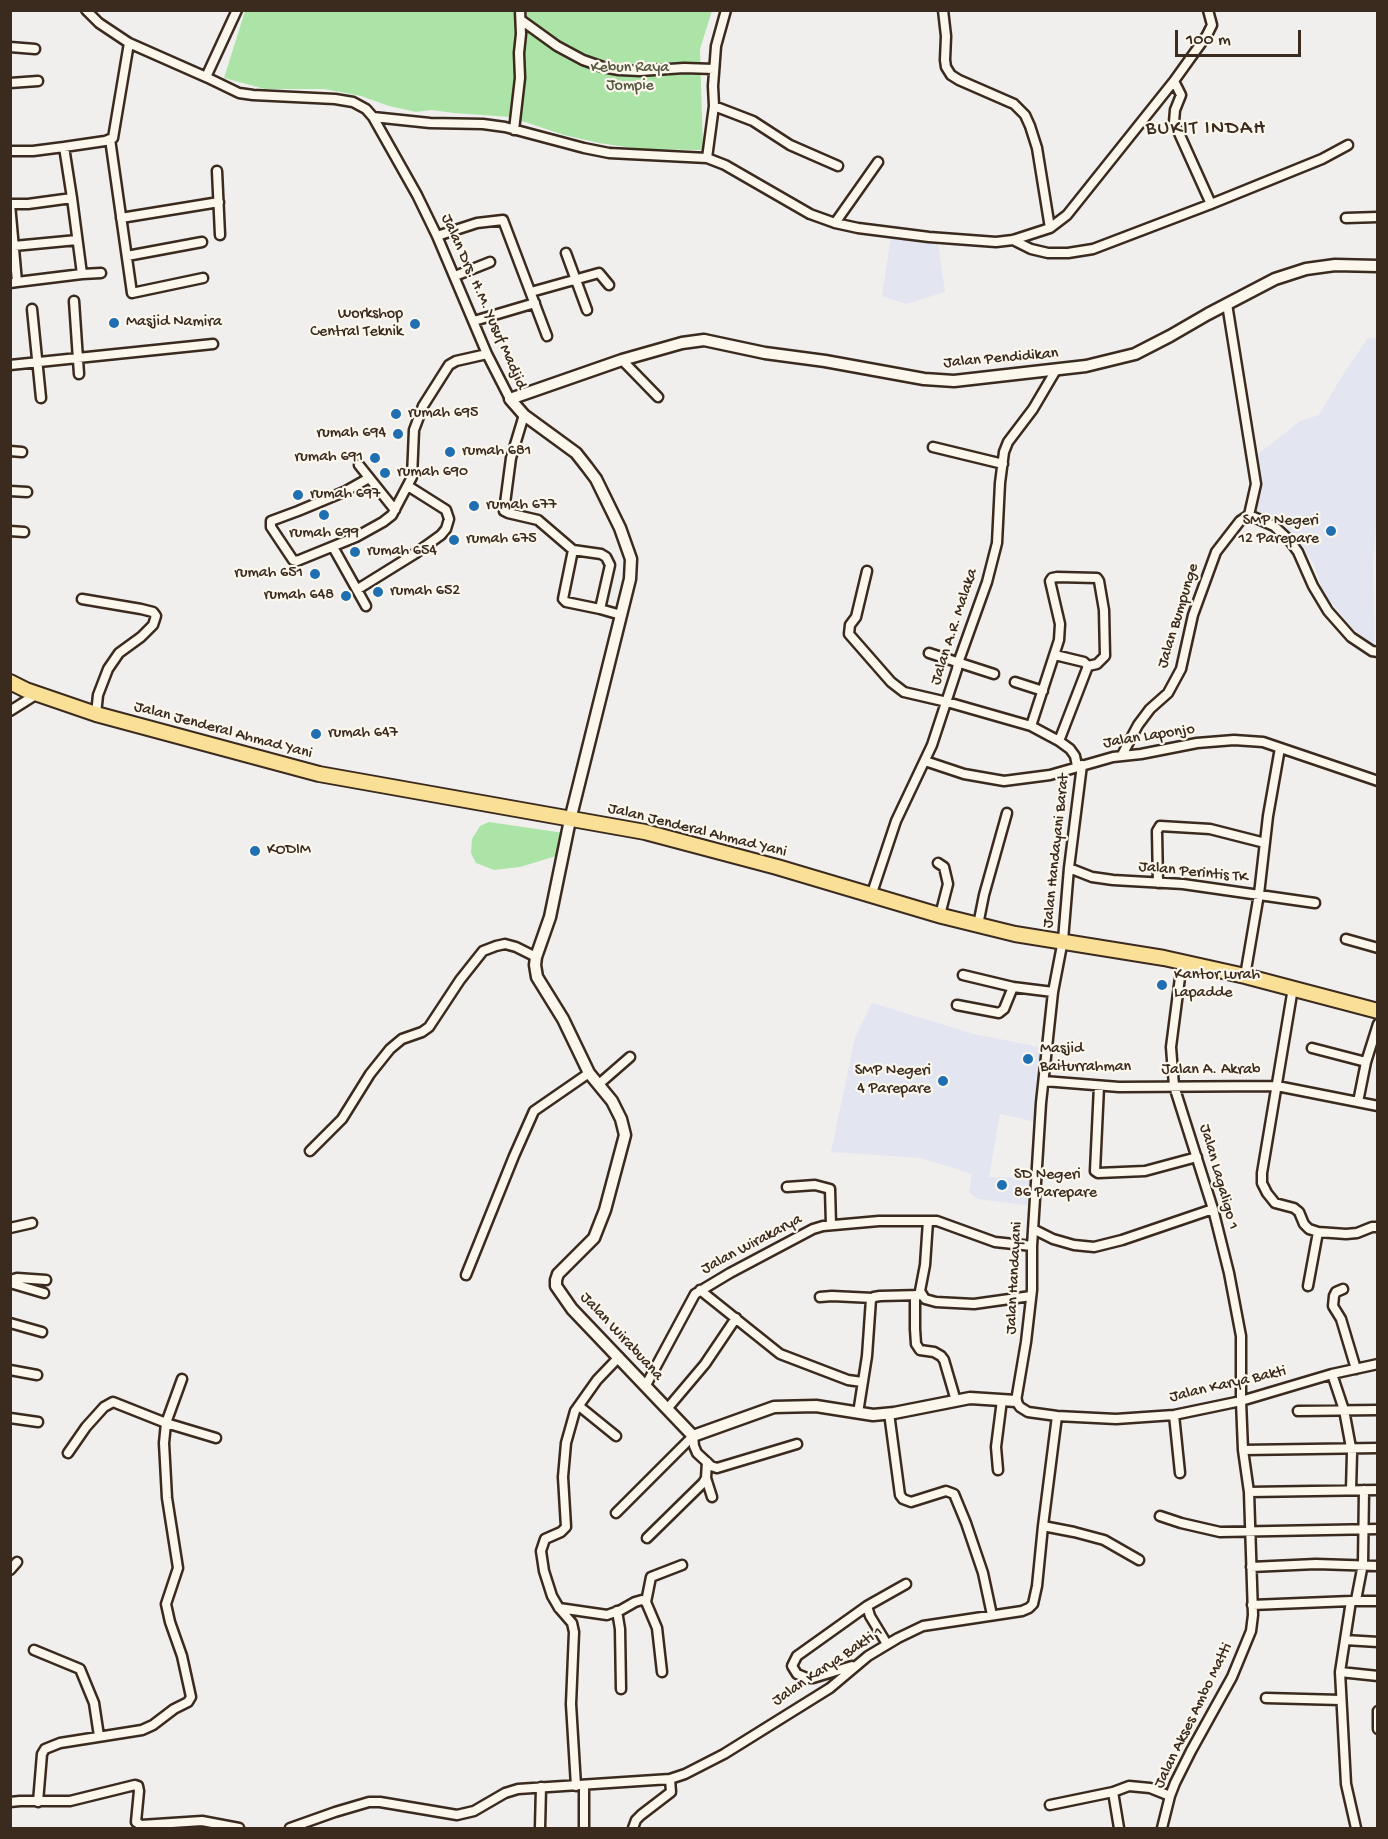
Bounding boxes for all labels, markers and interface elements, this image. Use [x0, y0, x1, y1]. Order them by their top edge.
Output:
scale bar [1178, 18, 1304, 56]
text: 100 m [1186, 30, 1231, 51]
park label: Kebun Raya Jompie [591, 59, 669, 97]
district label: BUKIT INDAH [1146, 118, 1266, 142]
street label: Jalan Drs. H.M. Yusuf Madjid [436, 211, 530, 393]
place label: Workshop Central Teknik [310, 305, 403, 343]
place label: Masjid Namira [126, 313, 222, 333]
marker: Masjid Namira [107, 316, 121, 330]
marker: Workshop Central Teknik [408, 317, 422, 331]
street label: Jalan Pendidikan [943, 344, 1059, 374]
place label: rumah 695 [408, 404, 478, 424]
marker: rumah 695 [389, 407, 403, 421]
place label: rumah 694 [317, 424, 386, 444]
marker: rumah 694 [391, 427, 405, 441]
place label: rumah 681 [462, 442, 531, 462]
marker: rumah 681 [443, 445, 457, 459]
place label: rumah 691 [295, 448, 363, 468]
marker: rumah 691 [368, 451, 382, 465]
place label: rumah 690 [397, 463, 468, 483]
marker: rumah 690 [378, 466, 392, 480]
place label: rumah 697 [310, 485, 380, 505]
marker: rumah 697 [291, 488, 305, 502]
place label: rumah 677 [486, 496, 557, 516]
marker: rumah 677 [467, 499, 481, 513]
marker: rumah 699 [317, 508, 331, 522]
place label: SMP Negeri 12 Parepare [1239, 512, 1319, 550]
place label: rumah 699 [289, 524, 359, 544]
marker: SMP Negeri 12 Parepare [1324, 524, 1338, 538]
place label: rumah 675 [466, 530, 537, 550]
marker: rumah 675 [447, 533, 461, 547]
place label: rumah 654 [367, 542, 437, 562]
marker: rumah 654 [348, 545, 362, 559]
street label: Jalan Bumpunge [1154, 561, 1204, 671]
place label: rumah 651 [234, 564, 303, 584]
street label: Jalan A.R. Malaka [927, 566, 983, 688]
marker: rumah 651 [308, 567, 322, 581]
place label: rumah 652 [390, 582, 460, 602]
marker: rumah 652 [371, 585, 385, 599]
place label: rumah 648 [264, 586, 334, 606]
marker: rumah 648 [339, 589, 353, 603]
street label: Jalan Jenderal Ahmad Yani [132, 698, 314, 764]
street label: Jalan Laponjo [1102, 720, 1196, 754]
place label: rumah 647 [328, 724, 398, 744]
marker: rumah 647 [309, 727, 323, 741]
street label: Jalan Handayani Barat [1039, 773, 1075, 929]
street label: Jalan Jenderal Ahmad Yani [606, 799, 788, 863]
place label: KODIM [267, 841, 311, 861]
marker: KODIM [248, 844, 262, 858]
street label: Jalan Perintis TK [1137, 858, 1249, 888]
place label: Kantor Lurah Lapadde [1174, 966, 1260, 1004]
marker: Kantor Lurah Lapadde [1155, 978, 1169, 992]
place label: Masjid Baiturrahman [1040, 1040, 1131, 1078]
marker: Masjid Baiturrahman [1021, 1052, 1035, 1066]
street label: Jalan A. Akrab [1162, 1061, 1260, 1081]
place label: SMP Negeri 4 Parepare [855, 1062, 931, 1100]
marker: SMP Negeri 4 Parepare [936, 1074, 950, 1088]
street label: Jalan Lagaligo 1 [1194, 1122, 1242, 1232]
place label: SD Negeri 86 Parepare [1014, 1166, 1097, 1204]
marker: SD Negeri 86 Parepare [995, 1178, 1009, 1192]
street label: Jalan Wirakarya [698, 1210, 806, 1280]
street label: Jalan Handayani [1002, 1221, 1028, 1335]
street label: Jalan Wirabuana [575, 1289, 667, 1385]
street label: Jalan Karya Bakti [1168, 1362, 1288, 1408]
street label: Jalan Karya Bakti 1 [769, 1623, 887, 1711]
street label: Jalan Akses Ambo Matti [1150, 1640, 1238, 1792]

